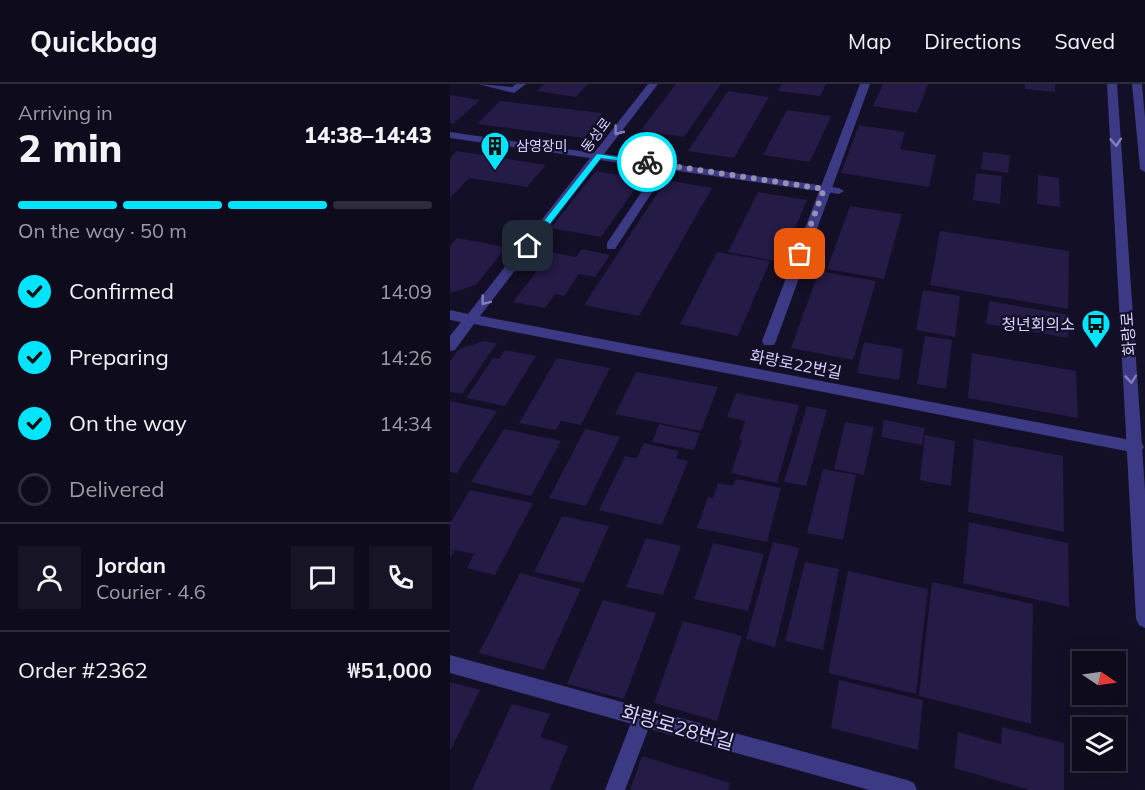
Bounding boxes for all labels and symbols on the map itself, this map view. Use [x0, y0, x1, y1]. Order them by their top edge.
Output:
street label: 동성로 [577, 114, 615, 156]
one-way arrow [614, 124, 625, 135]
building icon: 삼영장미 [479, 130, 511, 172]
courier [617, 132, 677, 192]
place label: 삼영장미 [516, 137, 568, 155]
one-way arrow [1109, 138, 1122, 147]
pin [502, 220, 553, 271]
pin [774, 228, 825, 279]
one-way arrow [482, 295, 493, 306]
bus stop icon: 청년회의소 [1080, 308, 1112, 350]
street label: 화랑로 [1116, 311, 1140, 357]
place label: 청년회의소 [1001, 314, 1075, 334]
street label: 화랑로22번길 [749, 345, 843, 383]
one-way arrow [1125, 374, 1138, 383]
north arrow [1072, 651, 1126, 705]
street label: 화랑로28번길 [619, 699, 737, 755]

